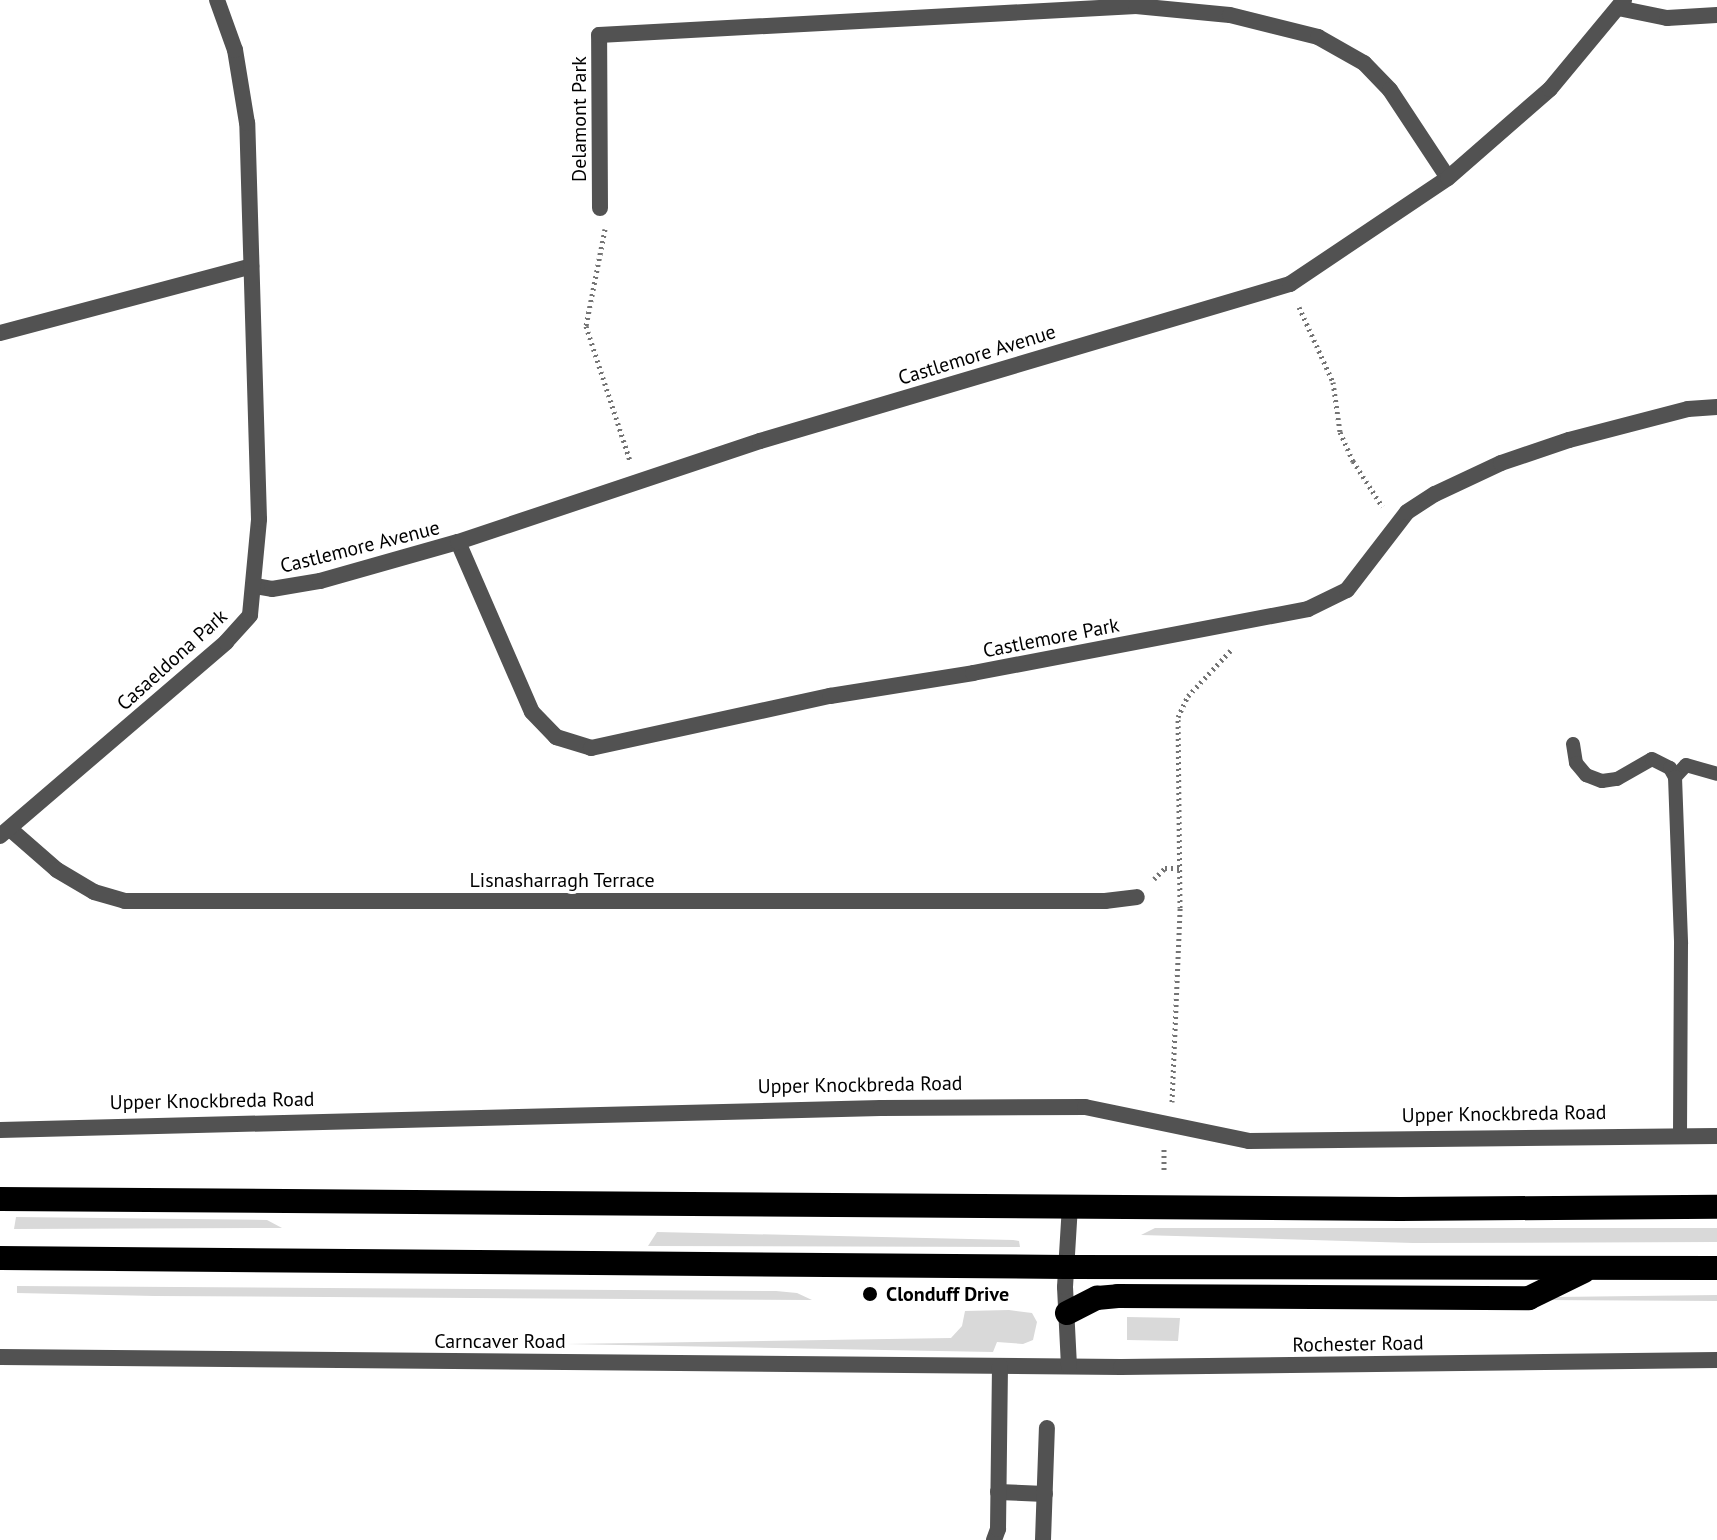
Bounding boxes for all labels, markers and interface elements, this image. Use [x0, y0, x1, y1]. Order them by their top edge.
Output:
street label: Delamont Park [567, 56, 591, 182]
street label: Castlemore Avenue [895, 320, 1059, 390]
street label: Castlemore Avenue [278, 516, 442, 578]
street label: Casaeldona Park [112, 604, 232, 716]
street label: Castlemore Park [981, 613, 1121, 663]
street label: Lisnasharragh Terrace [469, 868, 655, 892]
street label: Upper Knockbreda Road [757, 1071, 963, 1099]
street label: Upper Knockbreda Road [109, 1087, 315, 1115]
street label: Upper Knockbreda Road [1401, 1100, 1607, 1128]
place label: Clonduff Drive [886, 1282, 1009, 1306]
marker: Clonduff Drive [861, 1285, 879, 1303]
street label: Carncaver Road [434, 1329, 566, 1353]
street label: Rochester Road [1292, 1331, 1424, 1357]

